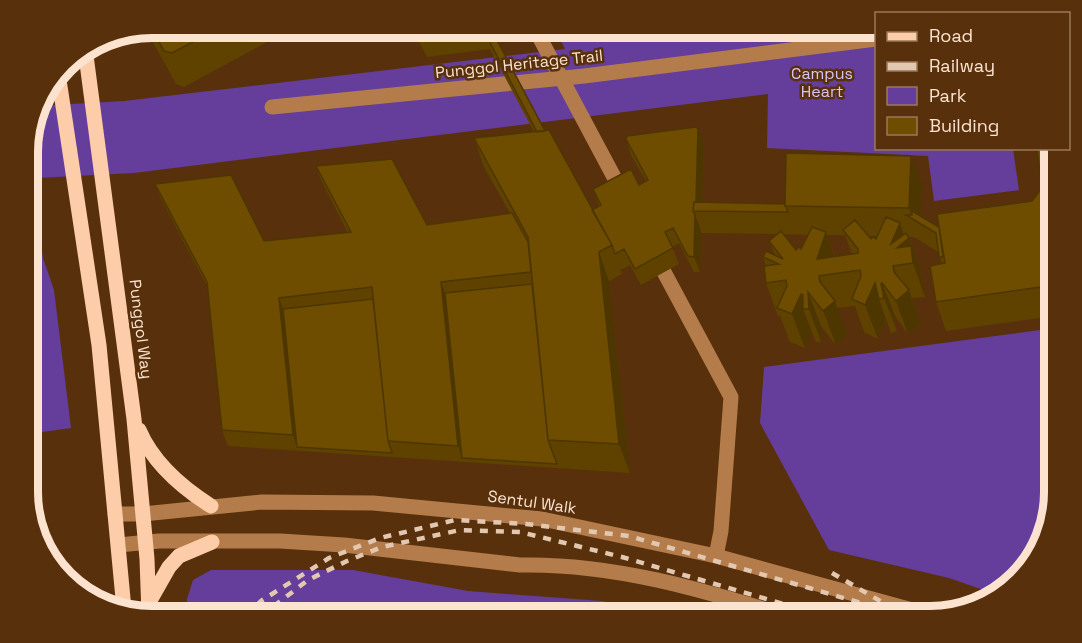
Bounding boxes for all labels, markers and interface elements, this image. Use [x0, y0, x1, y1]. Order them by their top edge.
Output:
legend [875, 12, 1070, 150]
text: Road [929, 24, 973, 47]
street label: Punggol Heritage Trail [434, 45, 604, 83]
text: Railway [929, 54, 995, 77]
park label: Campus Heart [791, 63, 853, 102]
text: Park [929, 84, 967, 107]
text: Building [929, 114, 999, 137]
street label: Punggol Way [124, 278, 158, 380]
street label: Sentul Walk [486, 485, 578, 519]

